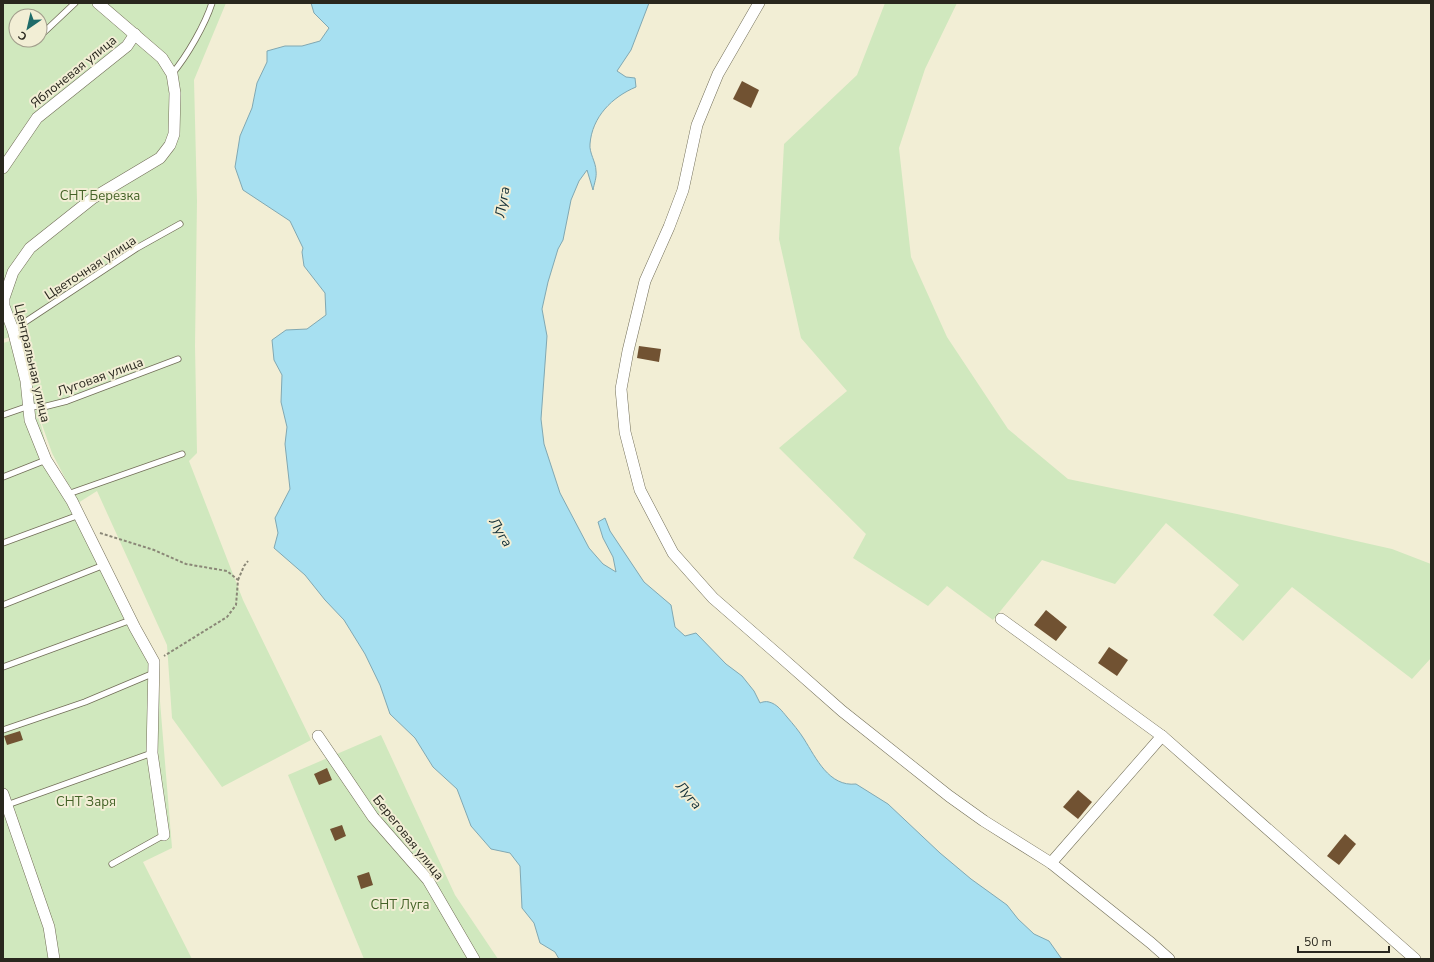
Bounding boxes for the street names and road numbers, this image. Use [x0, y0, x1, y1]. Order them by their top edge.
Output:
street label: Яблоневая улица [27, 31, 121, 112]
street label: Цветочная улица [41, 231, 140, 304]
street label: Центральная улица [10, 302, 54, 424]
street label: Луговая улица [55, 353, 146, 401]
street label: Береговая улица [368, 792, 448, 884]

